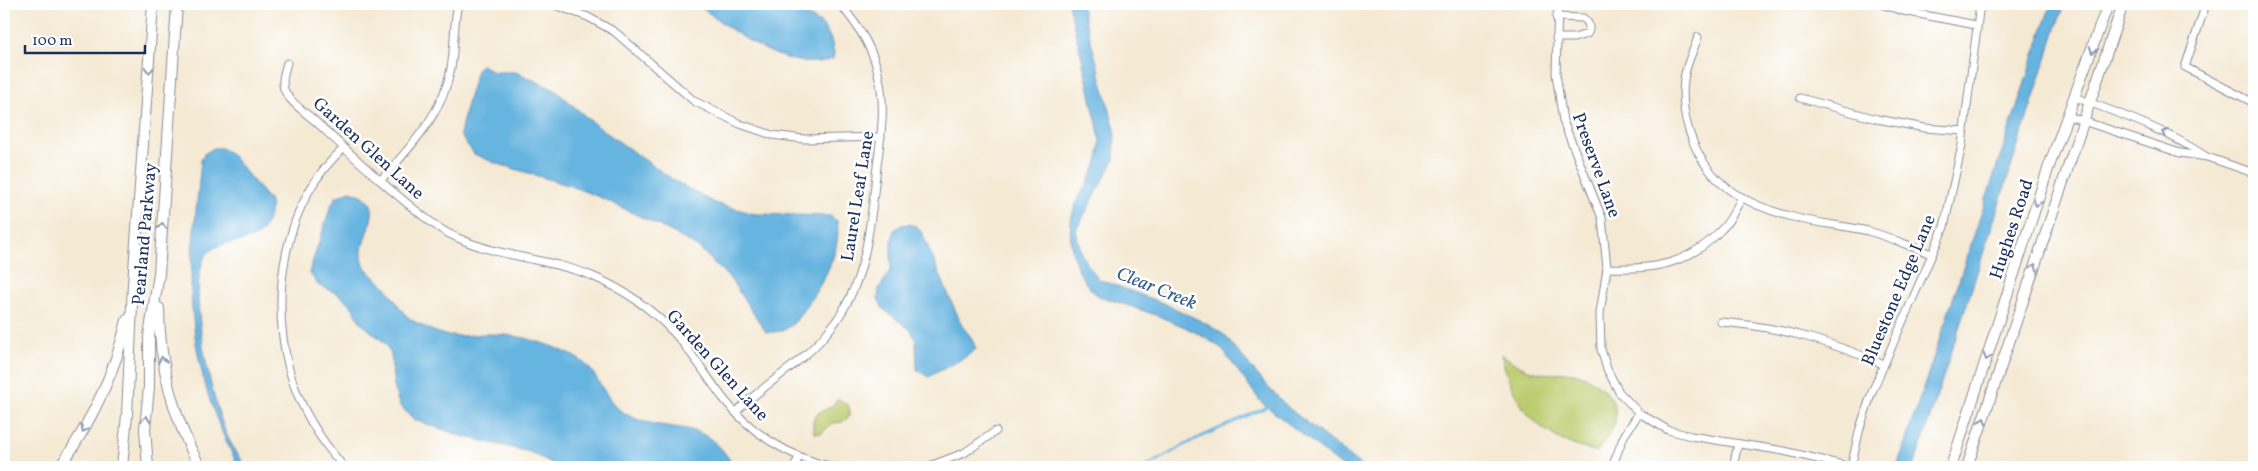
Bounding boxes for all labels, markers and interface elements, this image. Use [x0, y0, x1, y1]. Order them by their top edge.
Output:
scale bar [25, 22, 145, 54]
text: 100 m [32, 31, 72, 52]
one-way arrow [2089, 45, 2099, 54]
one-way arrow [143, 66, 154, 74]
street label: Garden Glen Lane [307, 92, 429, 206]
street label: Preserve Lane [1565, 110, 1626, 222]
street label: Laurel Leaf Lane [836, 129, 881, 263]
one-way arrow [2161, 129, 2170, 139]
street label: Pearland Parkway [127, 162, 164, 306]
street label: Hughes Road [1984, 176, 2040, 283]
one-way arrow [2033, 198, 2043, 206]
street label: Bluestone Edge Lane [1856, 211, 1943, 370]
one-way arrow [157, 221, 168, 229]
water label: Clear Creek [1112, 261, 1201, 317]
one-way arrow [2028, 263, 2038, 272]
street label: Garden Glen Lane [660, 305, 774, 427]
one-way arrow [1983, 353, 1993, 361]
one-way arrow [158, 356, 168, 364]
one-way arrow [140, 414, 151, 422]
one-way arrow [1977, 417, 1987, 426]
one-way arrow [80, 424, 90, 433]

